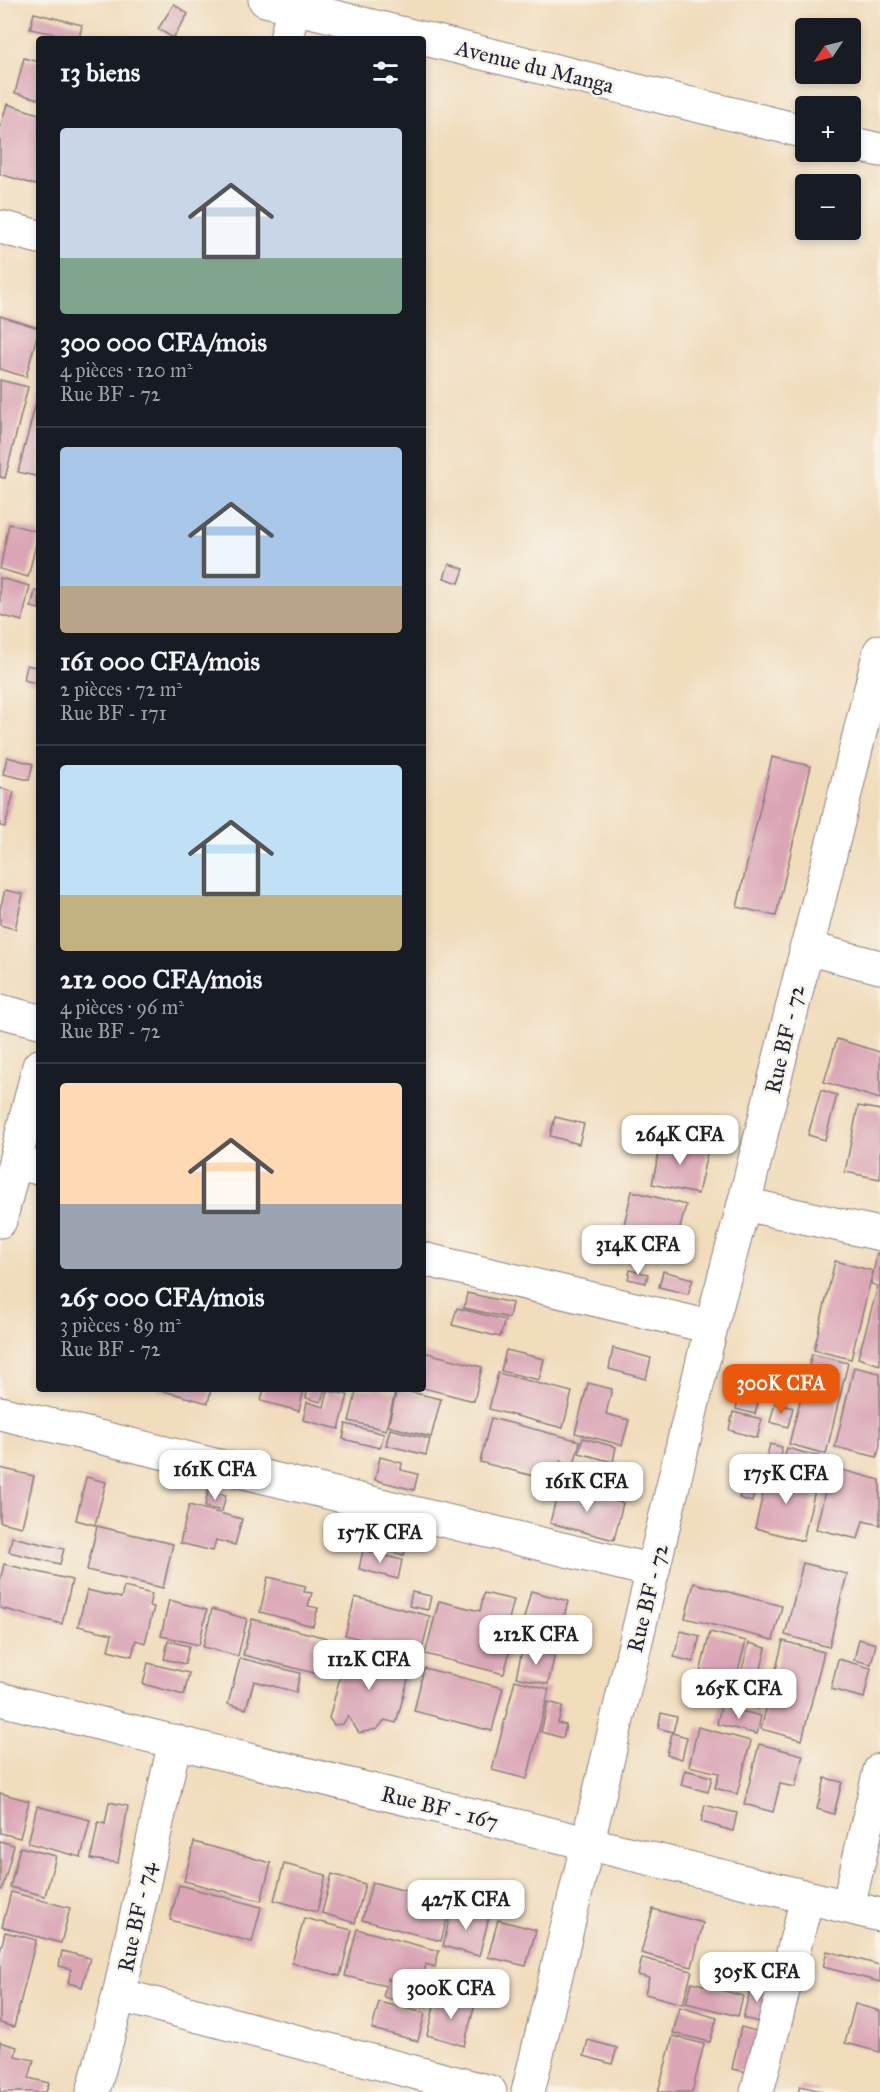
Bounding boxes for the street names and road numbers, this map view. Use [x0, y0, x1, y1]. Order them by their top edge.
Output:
street label: Avenue du Manga [452, 34, 617, 99]
street label: Rue BF - 72 [759, 982, 810, 1096]
street label: Rue BF - 72 [621, 1541, 674, 1655]
street label: Rue BF - 167 [378, 1780, 501, 1835]
street label: Rue BF - 74 [112, 1859, 161, 1975]

